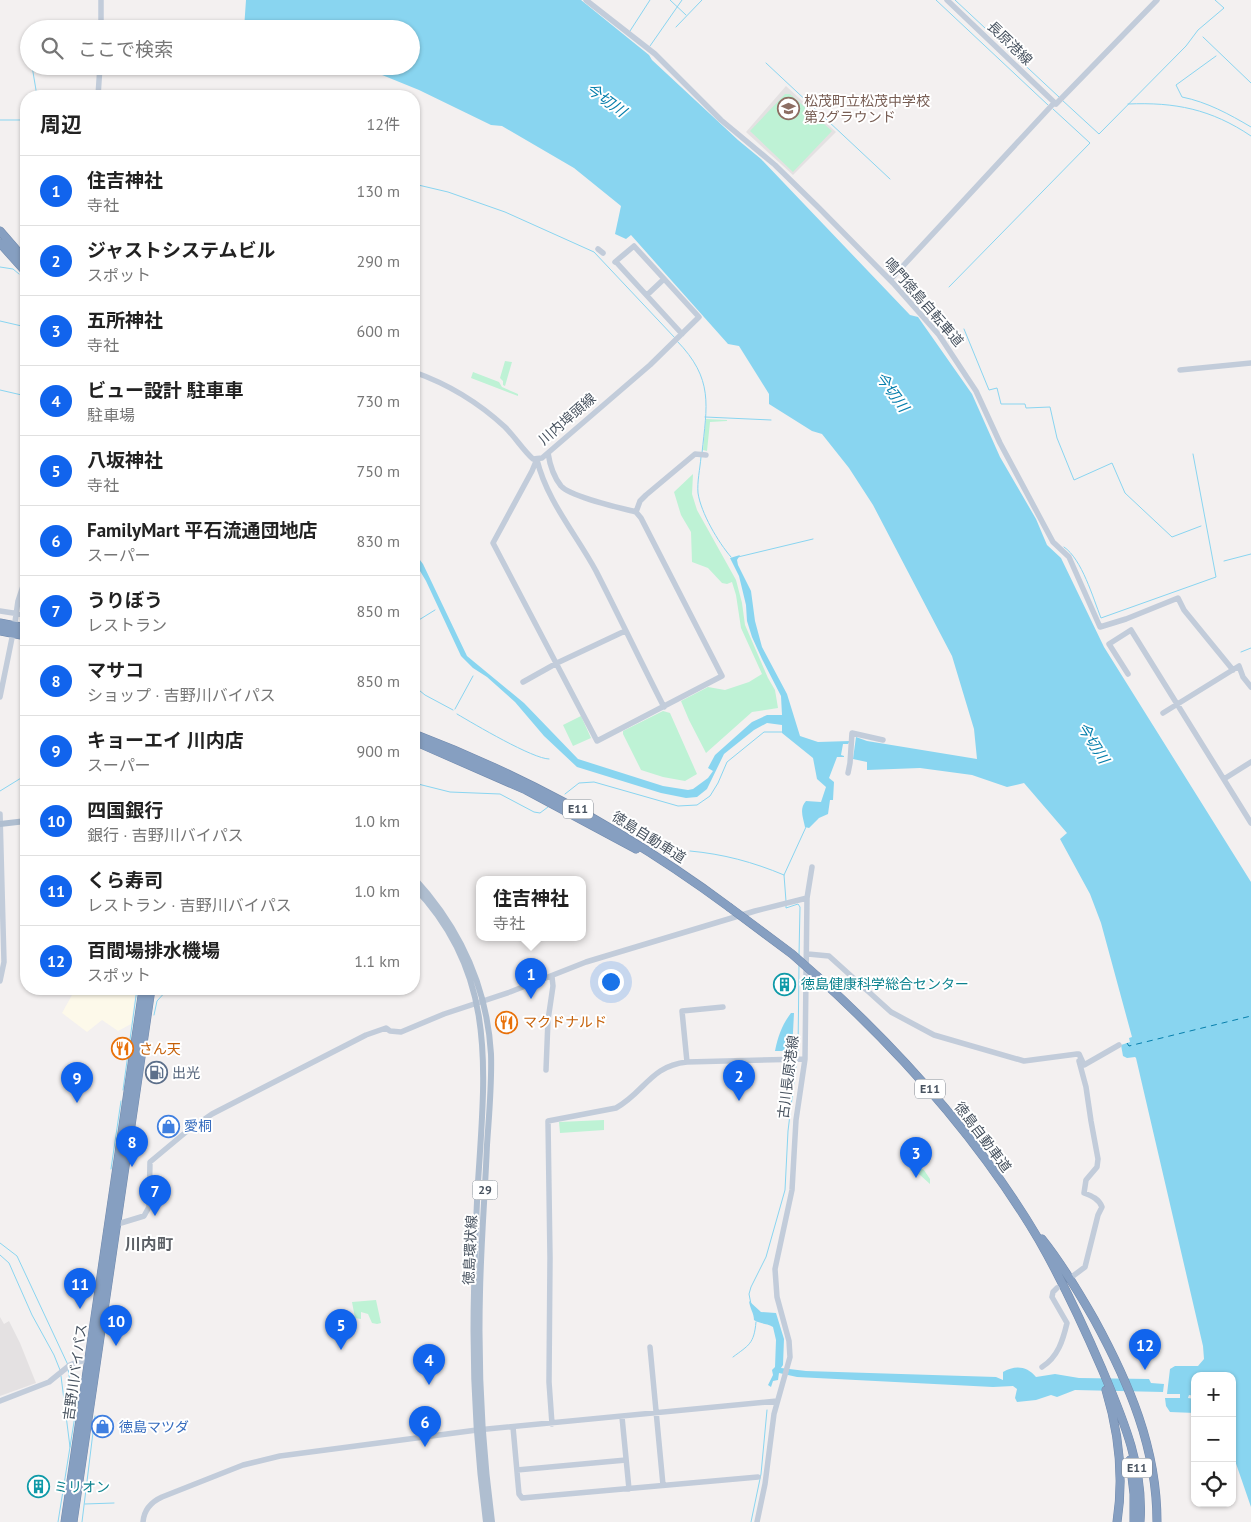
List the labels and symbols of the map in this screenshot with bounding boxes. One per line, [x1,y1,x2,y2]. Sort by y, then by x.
street label: 長原港線 [984,17,1036,69]
water label: 今切川 [583,79,632,122]
place label: 松茂町立松茂中学校 第2グラウンド [804,92,930,126]
school or university icon: 松茂町立松茂中学校 第2グラウンド [776,97,800,121]
street label: 鳴門徳島自転車道 [880,254,968,350]
water label: 今切川 [871,368,914,417]
street label: 川内埠頭線 [535,389,599,449]
water label: 今切川 [1073,719,1114,769]
road number: E11 [563,800,593,819]
street label: 徳島自動車道 [609,807,689,867]
pin: 1 [515,958,547,999]
your location [598,969,624,995]
building icon: 徳島健康科学総合センター [773,972,797,996]
place label: 徳島健康科学総合センター [801,975,969,993]
restaurant icon: マクドナルド [495,1010,519,1034]
place label: マクドナルド [523,1013,607,1031]
street label: 古川長原港線 [774,1034,802,1120]
restaurant icon: さん天 [111,1037,135,1061]
place label: さん天 [139,1040,181,1058]
pin: 2 [723,1060,755,1101]
fuel station icon: 出光 [144,1061,168,1085]
pin: 9 [61,1062,93,1103]
place label: 出光 [172,1064,200,1082]
road number: E11 [915,1080,945,1098]
street label: 徳島自動車道 [951,1098,1015,1176]
shop icon: 愛桐 [156,1114,180,1138]
place label: 愛桐 [184,1117,212,1135]
pin: 8 [116,1126,148,1167]
pin: 3 [900,1137,932,1178]
pin: 7 [139,1175,171,1216]
road number: 29 [472,1180,498,1200]
street label: 徳島環状線 [459,1215,481,1285]
district label: 川内町 [125,1234,173,1254]
pin: 11 [64,1268,96,1309]
pin: 10 [100,1305,132,1346]
pin: 5 [325,1309,357,1350]
street label: 吉野川バイパス [59,1322,91,1422]
pin: 12 [1129,1329,1161,1370]
pin: 4 [413,1344,445,1385]
pin: 6 [409,1406,441,1447]
shop icon: 徳島マツダ [91,1415,115,1439]
place label: 徳島マツダ [119,1418,189,1436]
road number: E11 [1122,1459,1152,1478]
building icon: ミリオン [26,1475,50,1499]
place label: ミリオン [54,1478,110,1496]

